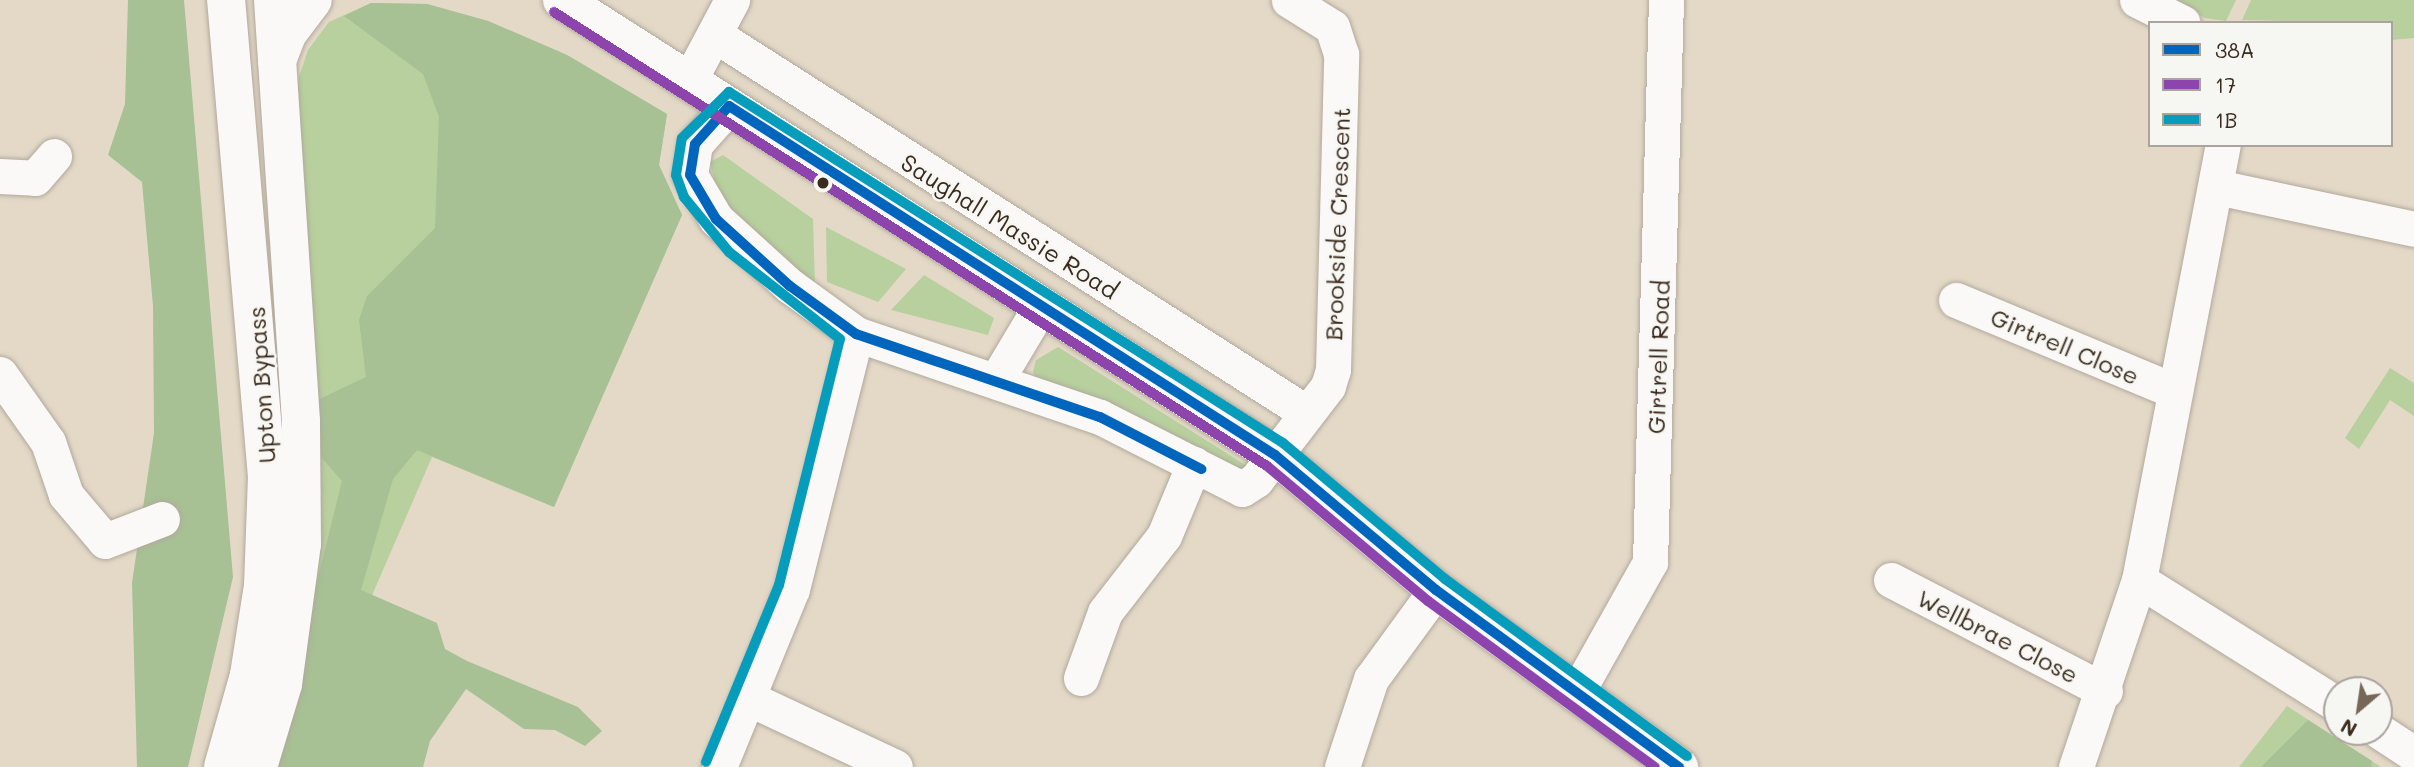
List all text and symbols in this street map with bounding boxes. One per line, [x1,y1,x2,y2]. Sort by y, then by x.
legend [2148,21,2393,147]
text: 38A [2215,36,2255,63]
text: 17 [2215,71,2236,98]
text: 1B [2215,106,2237,133]
street label: Brookside Crescent [1319,107,1355,341]
street label: Saughall Massie Road [896,147,1124,305]
unlabelled marker [816,176,830,190]
street label: Girtrell Road [1641,279,1675,435]
street label: Girtrell Close [1987,302,2143,390]
street label: Upton Bypass [241,306,281,464]
street label: Wellbrae Close [1913,583,2083,689]
north arrow [2323,676,2393,746]
text: N [2336,714,2361,742]

